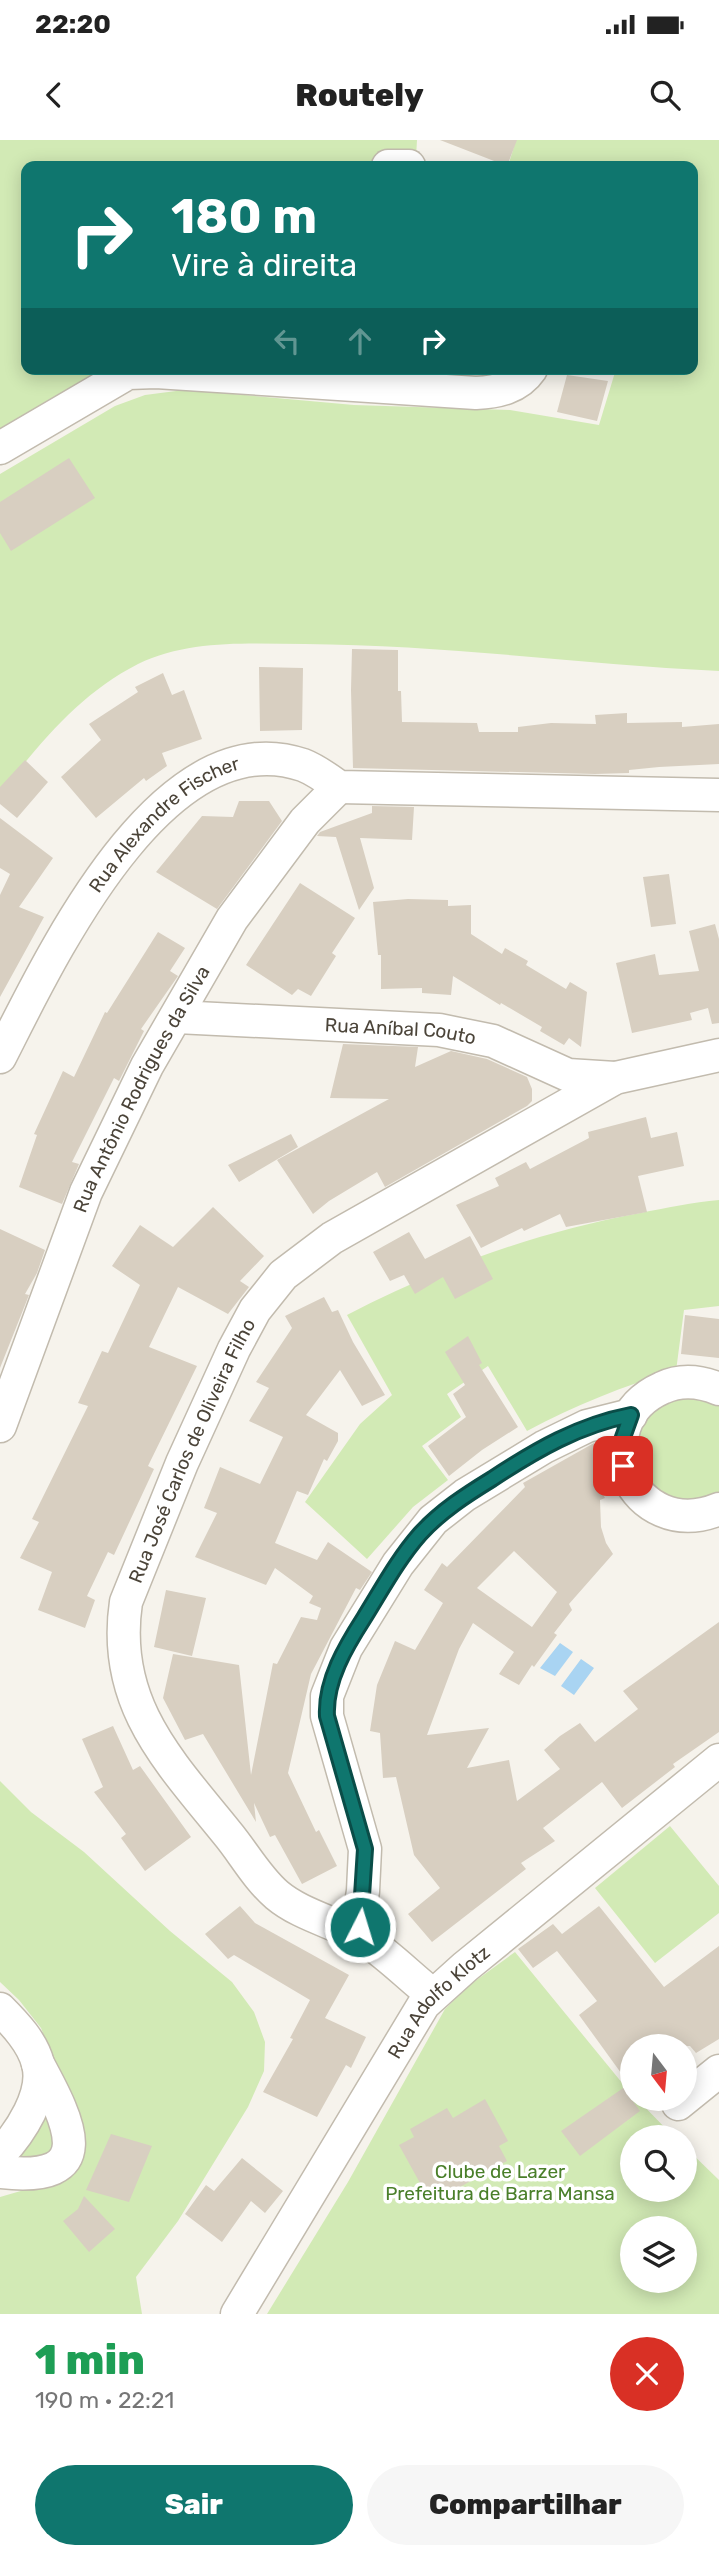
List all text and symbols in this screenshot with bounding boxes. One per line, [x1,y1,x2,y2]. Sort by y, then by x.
text: 22:20 [35,9,111,40]
icon: back [35,76,73,114]
text: Routely [295,76,424,114]
icon: search [646,76,684,114]
text: 180 m [171,187,317,245]
icon: right [56,189,147,280]
text: Vire à direita [171,246,357,284]
icon: left [268,322,306,360]
icon: ahead [341,322,379,360]
icon: right [414,322,452,360]
street label: Rua Alexandre Fischer [84,752,243,897]
street label: Rua Antônio Rodrigues da Silva [68,962,215,1216]
street label: Rua Aníbal Couto [324,1013,478,1049]
street label: Rua José Carlos de Oliveira Filho [124,1315,260,1586]
pin [593,1436,653,1496]
icon: arrive [604,1447,642,1485]
position arrow [323,1890,397,1964]
street label: Rua Adolfo Klotz [383,1941,494,2063]
north arrow [620,2034,696,2110]
map controls [620,2034,697,2293]
button: search [620,2125,697,2202]
park label: Clube de Lazer Prefeitura de Barra Mansa [385,2160,615,2205]
button: layers [620,2216,697,2293]
text: 1 min [35,2335,145,2385]
button: close [610,2337,684,2411]
text: 190 m · 22:21 [35,2386,174,2414]
button: Sair [35,2465,353,2545]
button: Compartilhar [367,2465,684,2545]

